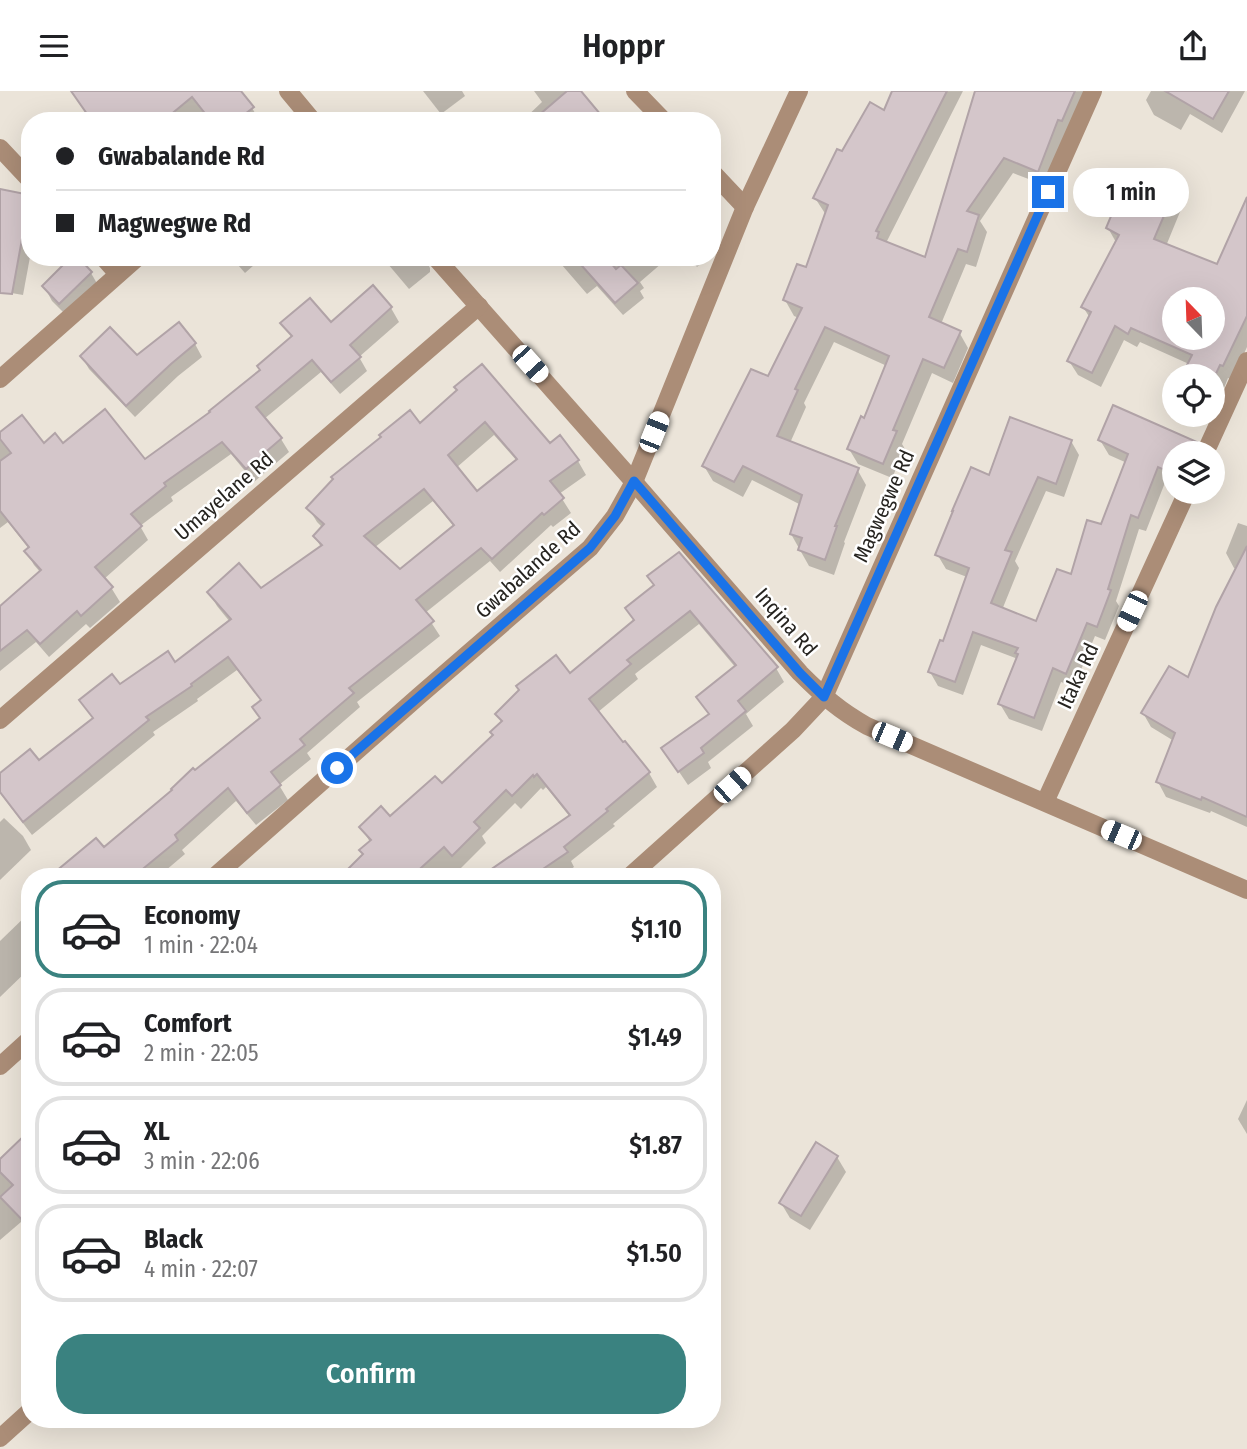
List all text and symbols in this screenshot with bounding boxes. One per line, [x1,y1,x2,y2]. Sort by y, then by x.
icon: menu [35,27,73,65]
text: Hoppr [582,27,665,65]
icon: share [1174,27,1212,65]
text: Gwabalande Rd [98,141,265,172]
callout: 1 min [1072,167,1188,217]
route end [1032,176,1064,208]
text: 1 min [1106,178,1156,206]
text: Magwegwe Rd [98,208,251,239]
north arrow [1162,287,1225,350]
map controls [1162,287,1225,504]
car [509,341,552,387]
button: locate [1162,364,1225,427]
car [637,409,672,455]
button: layers [1162,441,1225,504]
street label: Umayelane Rd [169,446,279,546]
street label: Magwegwe Rd [848,446,920,566]
street label: Gwabalande Rd [470,516,586,624]
street label: Inqina Rd [749,583,823,661]
car [1114,588,1151,634]
street label: Itaka Rd [1052,639,1104,713]
car [869,719,916,755]
route start [321,752,353,784]
car [710,763,755,807]
car [1098,817,1145,853]
icon: car [60,898,123,961]
text: Economy [144,900,240,931]
text: $1.10 [631,914,682,945]
text: 1 min · 22:04 [144,931,258,959]
icon: car [60,1006,123,1069]
text: Comfort [144,1008,232,1039]
text: $1.49 [628,1022,682,1053]
text: 2 min · 22:05 [144,1039,259,1067]
icon: car [60,1114,123,1177]
text: XL [144,1116,170,1147]
text: $1.87 [629,1130,682,1161]
text: 3 min · 22:06 [144,1147,260,1175]
icon: car [60,1222,123,1285]
text: Black [144,1224,203,1255]
text: $1.50 [626,1238,682,1269]
text: 4 min · 22:07 [144,1255,258,1283]
button: Confirm [56,1334,686,1414]

